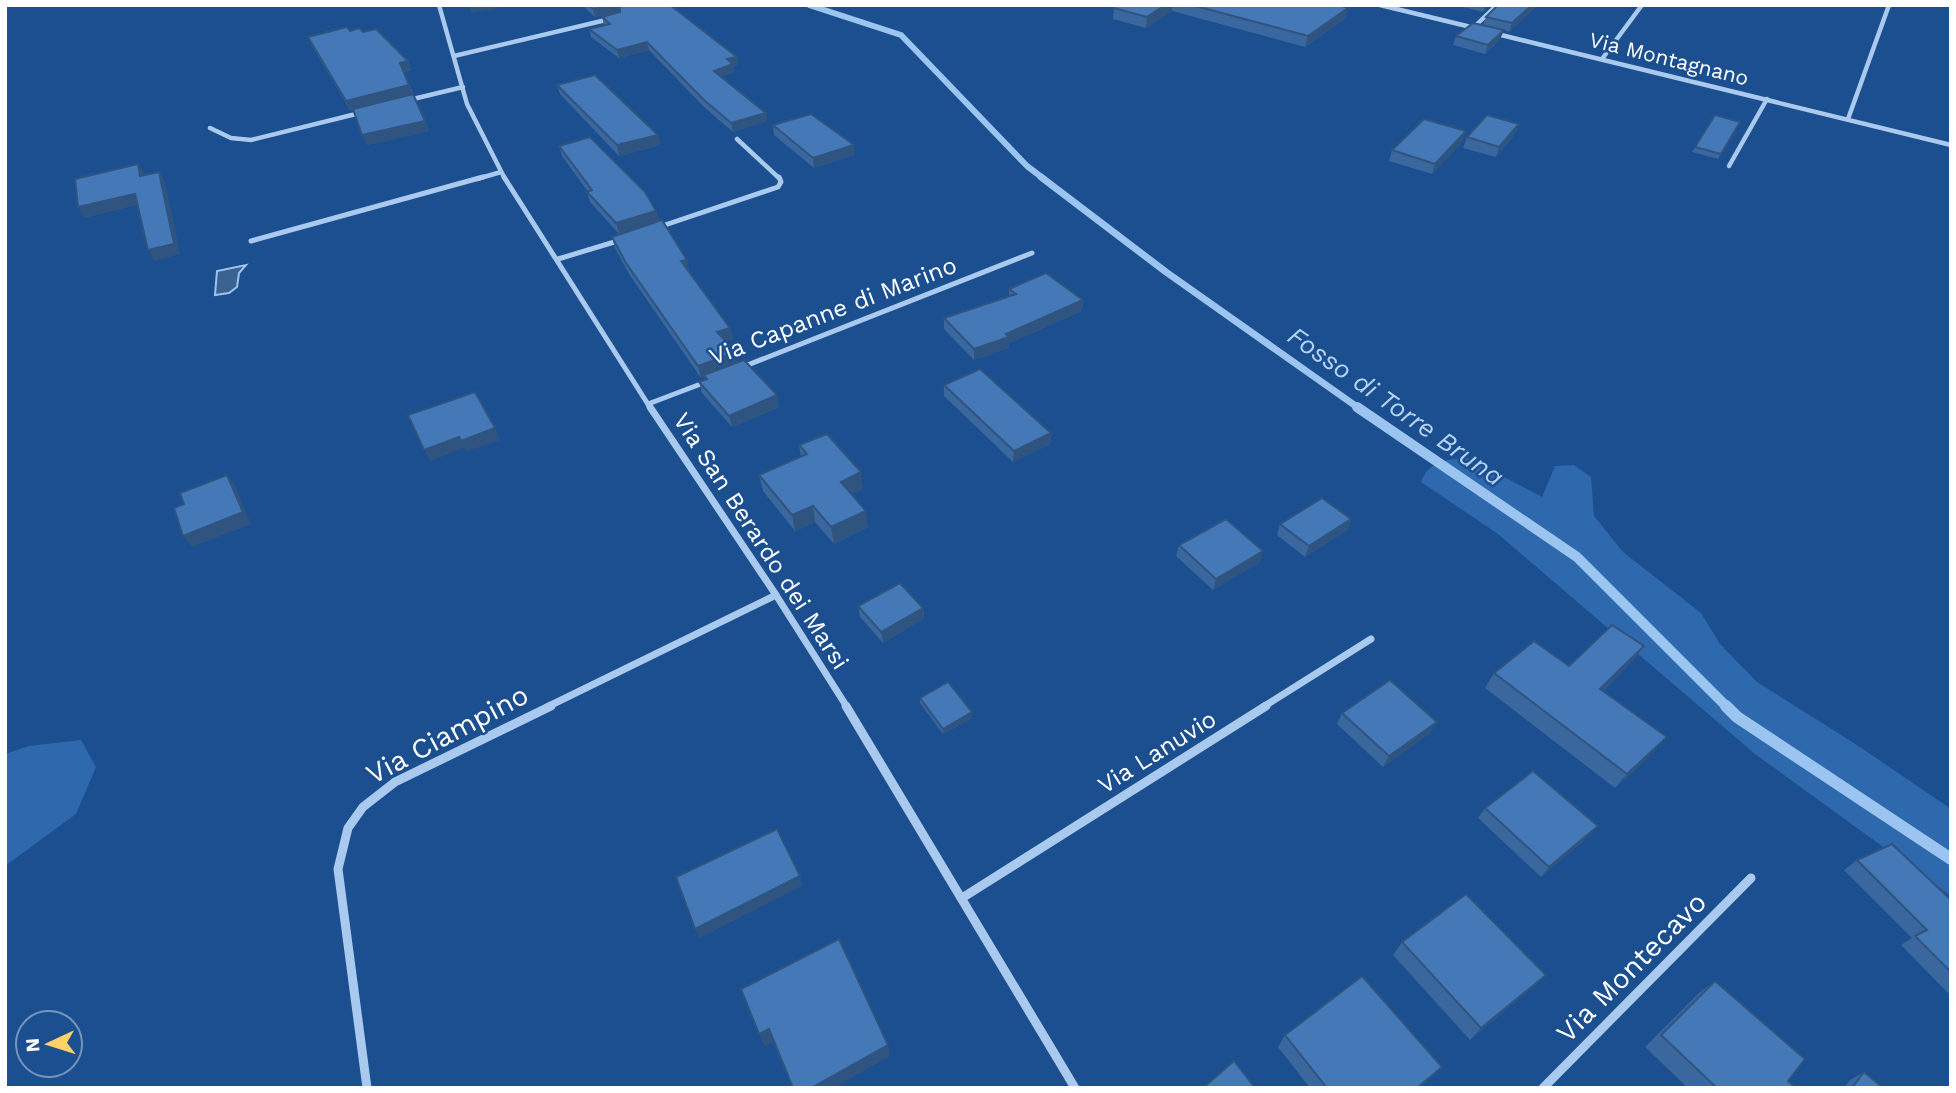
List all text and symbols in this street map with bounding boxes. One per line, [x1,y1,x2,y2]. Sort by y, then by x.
street label: Via Montagnano [1587,27,1751,90]
street label: Via Capanne di Marino [705,251,961,371]
water label: Fosso di Torre Bruna [1282,320,1510,492]
street label: Via San Berardo dei Marsi [667,407,855,675]
street label: Via Ciampino [361,678,534,791]
street label: Via Lanuvio [1093,705,1221,799]
street label: Via Montecavo [1550,886,1713,1049]
north arrow [14,1009,84,1079]
text: N [21,1037,45,1053]

